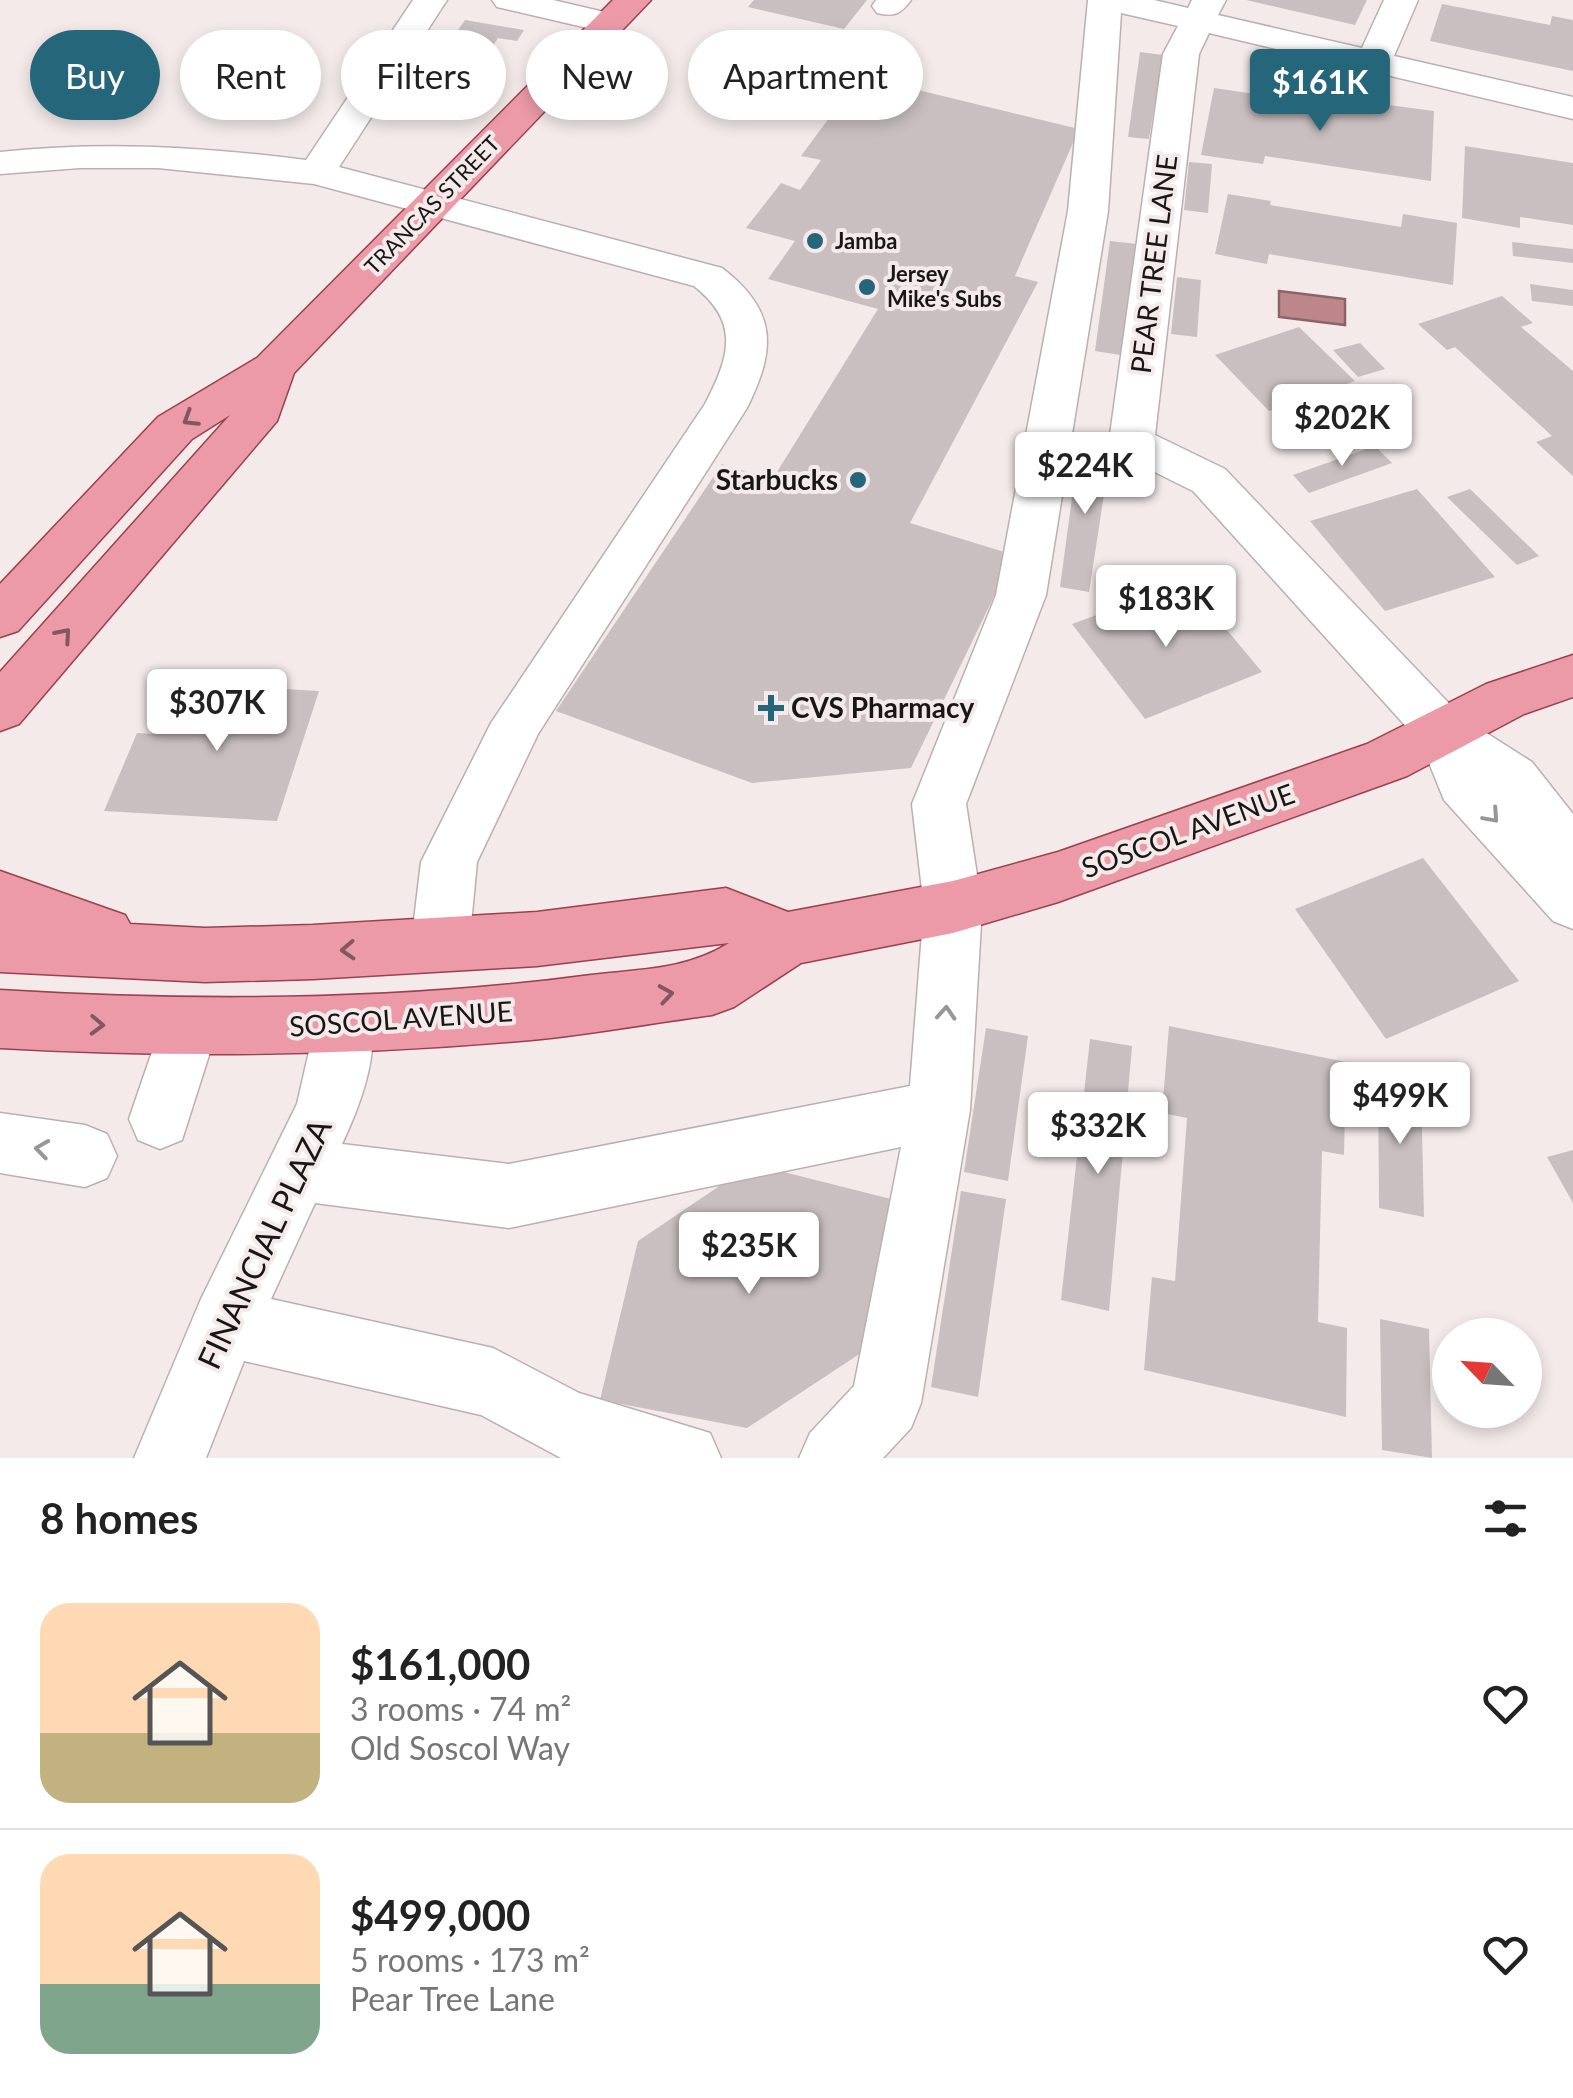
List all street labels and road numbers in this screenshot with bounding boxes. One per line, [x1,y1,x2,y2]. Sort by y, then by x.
street label: TRANCAS STREET [358,130,505,280]
street label: PEAR TREE LANE [1123,152,1183,375]
street label: SOSCOL AVENUE [1077,776,1299,884]
street label: SOSCOL AVENUE [288,993,514,1043]
street label: FINANCIAL PLAZA [189,1112,339,1375]

